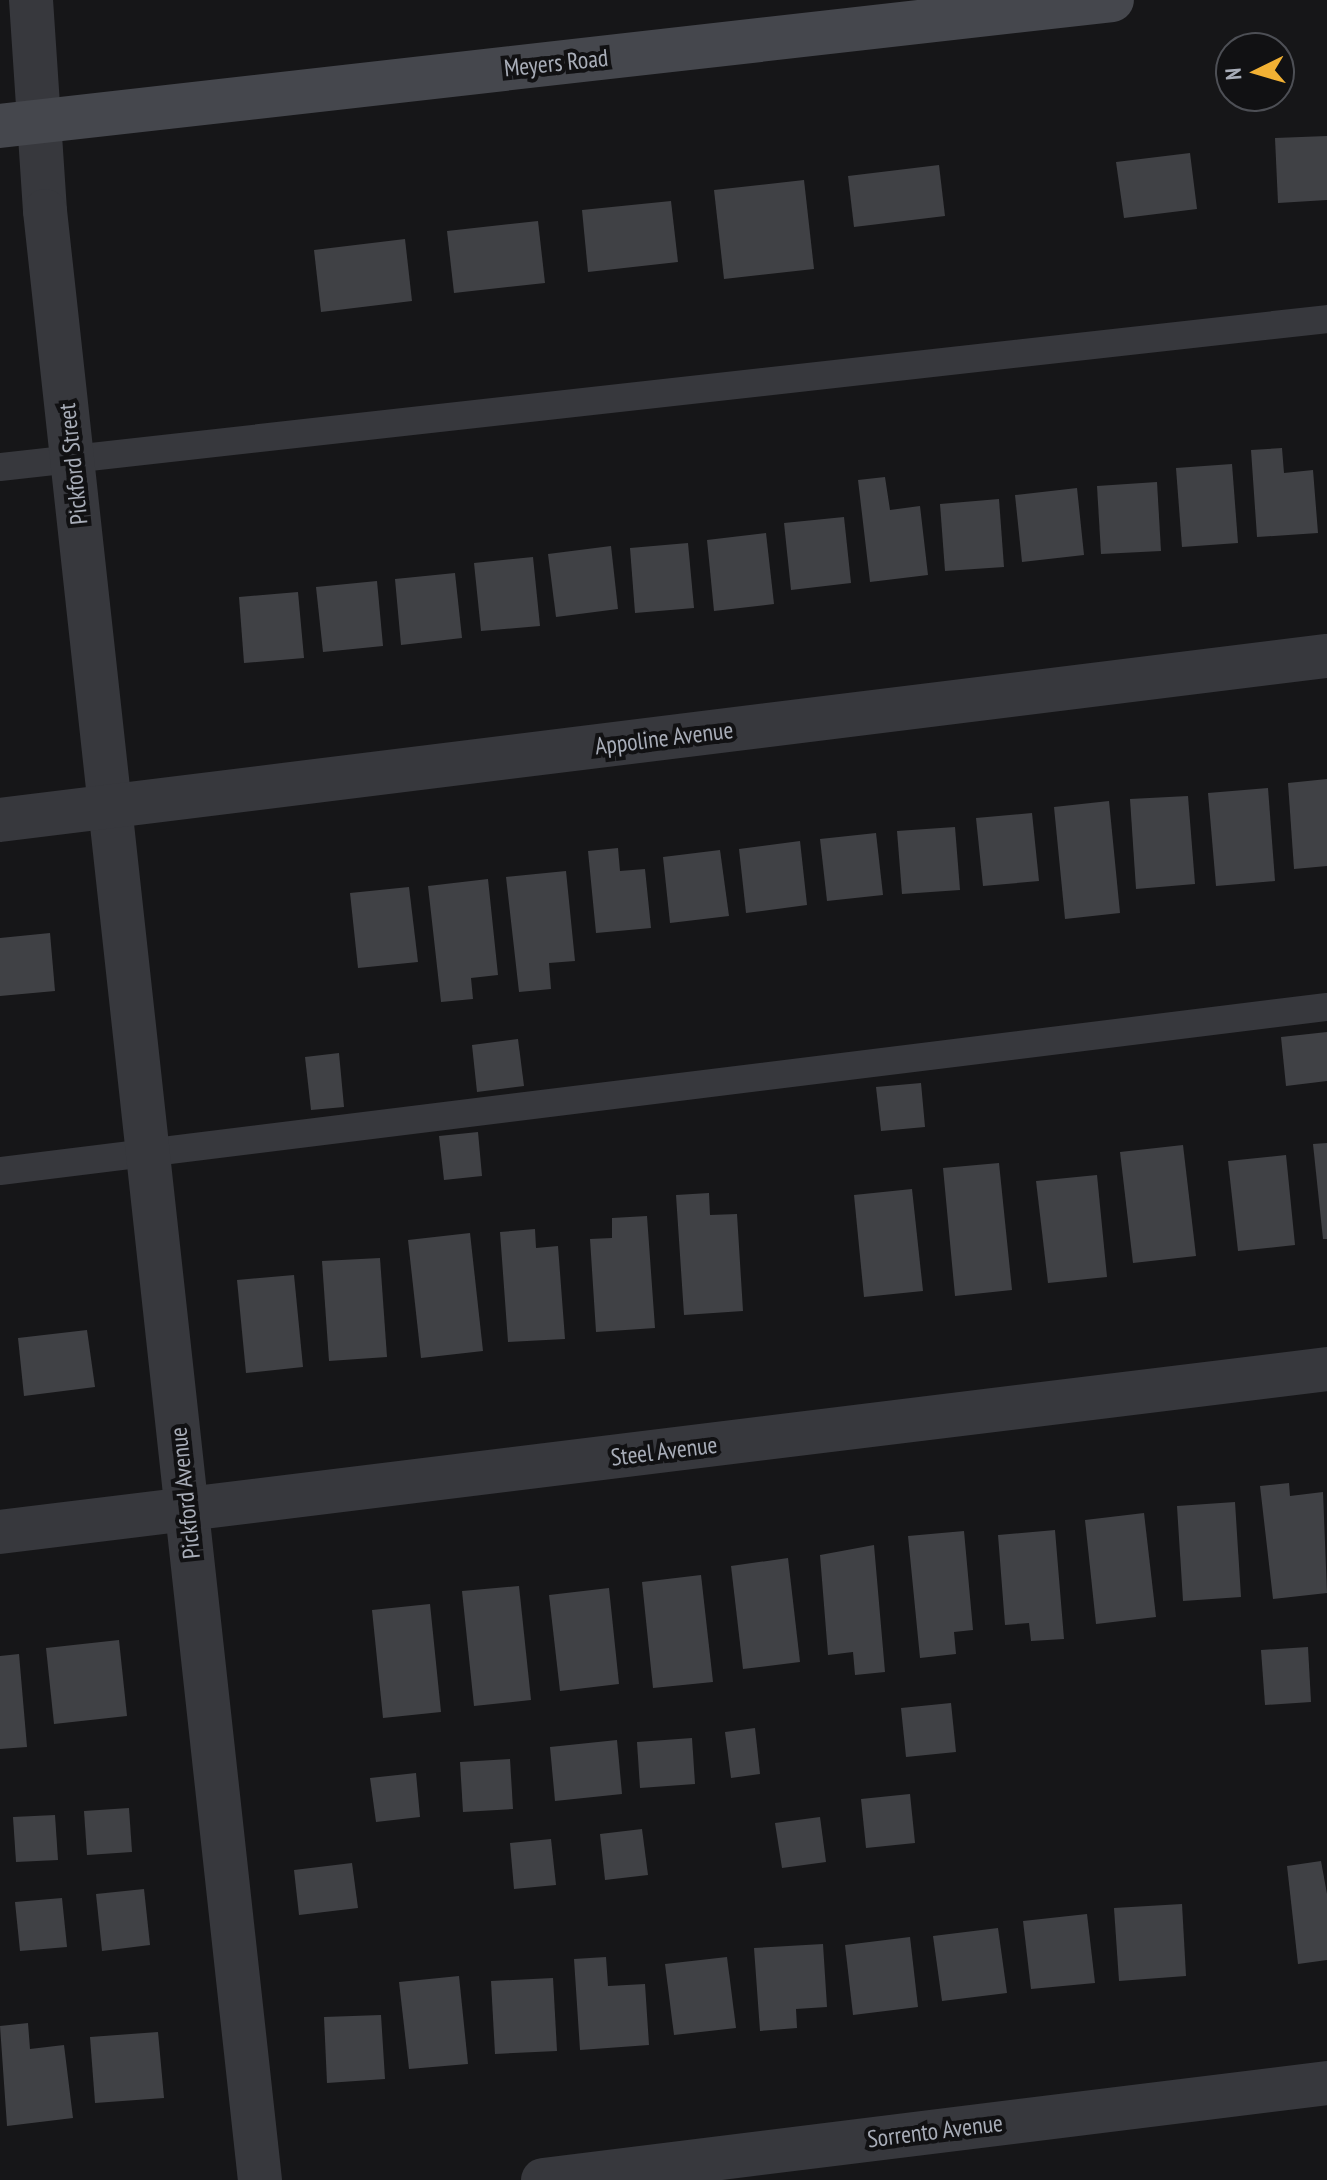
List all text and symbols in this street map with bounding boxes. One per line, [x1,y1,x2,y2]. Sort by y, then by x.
north arrow [1215,32,1295,112]
street label: Meyers Road [503,43,609,83]
text: N [1219,67,1248,81]
street label: Pickford Street [52,402,94,526]
street label: Appoline Avenue [593,715,735,761]
street label: Pickford Avenue [164,1425,206,1561]
street label: Steel Avenue [609,1430,719,1472]
street label: Sorrento Avenue [865,2108,1005,2154]

